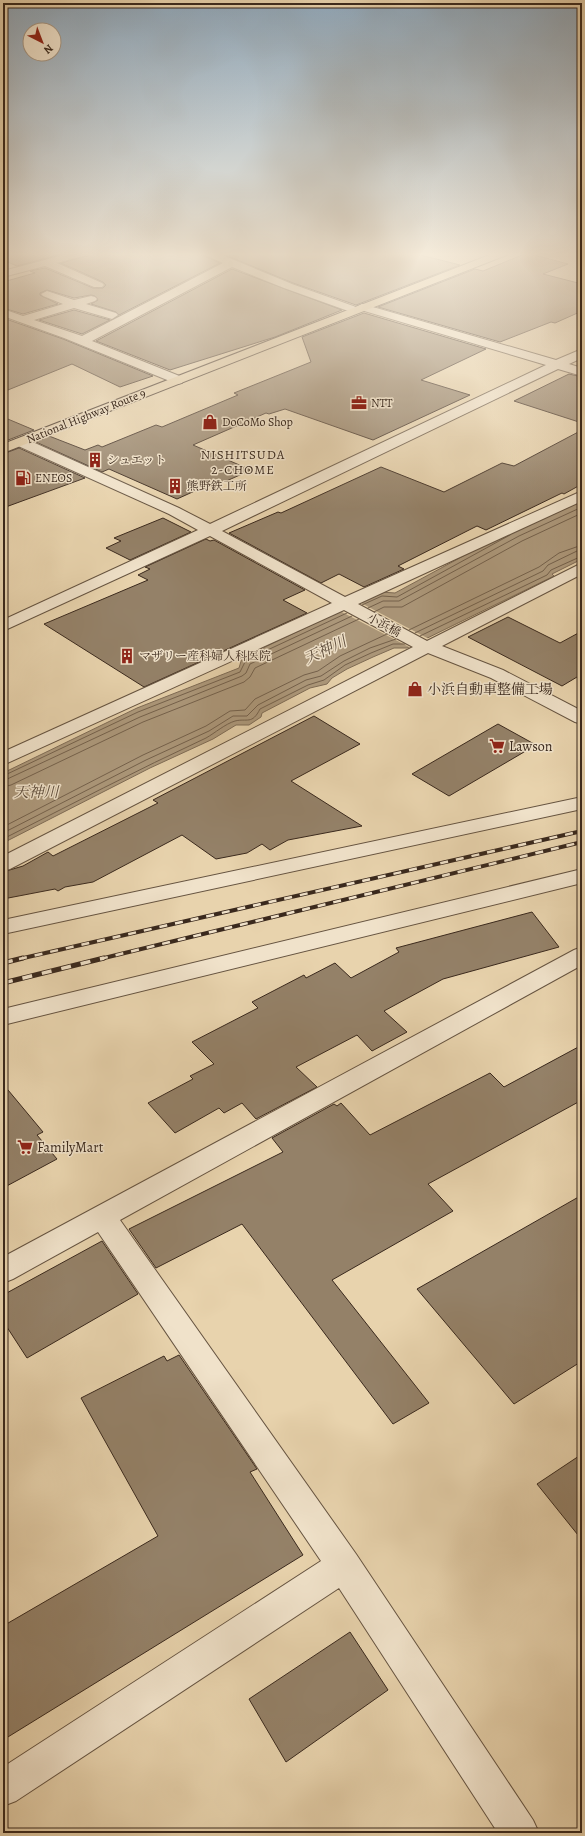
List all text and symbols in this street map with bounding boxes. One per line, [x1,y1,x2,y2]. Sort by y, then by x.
north arrow [22,22,62,62]
text: N [40,41,56,57]
street label: National Highway Route 9 [24,385,148,447]
office icon: NTT [350,394,368,412]
place label: NTT [371,395,393,411]
shop icon: DoCoMo Shop [201,413,219,431]
place label: DoCoMo Shop [222,414,293,430]
district label: NISHITSUDA 2-CHOME [201,446,285,478]
building icon: シュエット [86,451,104,469]
place label: シュエット [107,452,167,468]
fuel station icon: ENEOS [14,469,32,487]
place label: ENEOS [35,470,72,486]
building icon: 熊野鉄工所 [166,477,184,495]
place label: 熊野鉄工所 [187,478,247,494]
street label: 小浜橋 [364,609,404,641]
water label: 天神川 [300,630,351,669]
building icon: マザリー産科婦人科医院 [118,647,136,665]
place label: マザリー産科婦人科医院 [139,648,271,664]
shop icon: 小浜自動車整備工場 [406,680,424,698]
place label: 小浜自動車整備工場 [427,680,553,699]
supermarket icon: Lawson [488,737,506,755]
place label: Lawson [509,737,553,756]
water label: 天神川 [13,782,60,802]
supermarket icon: FamilyMart [16,1138,34,1156]
place label: FamilyMart [37,1138,104,1157]

